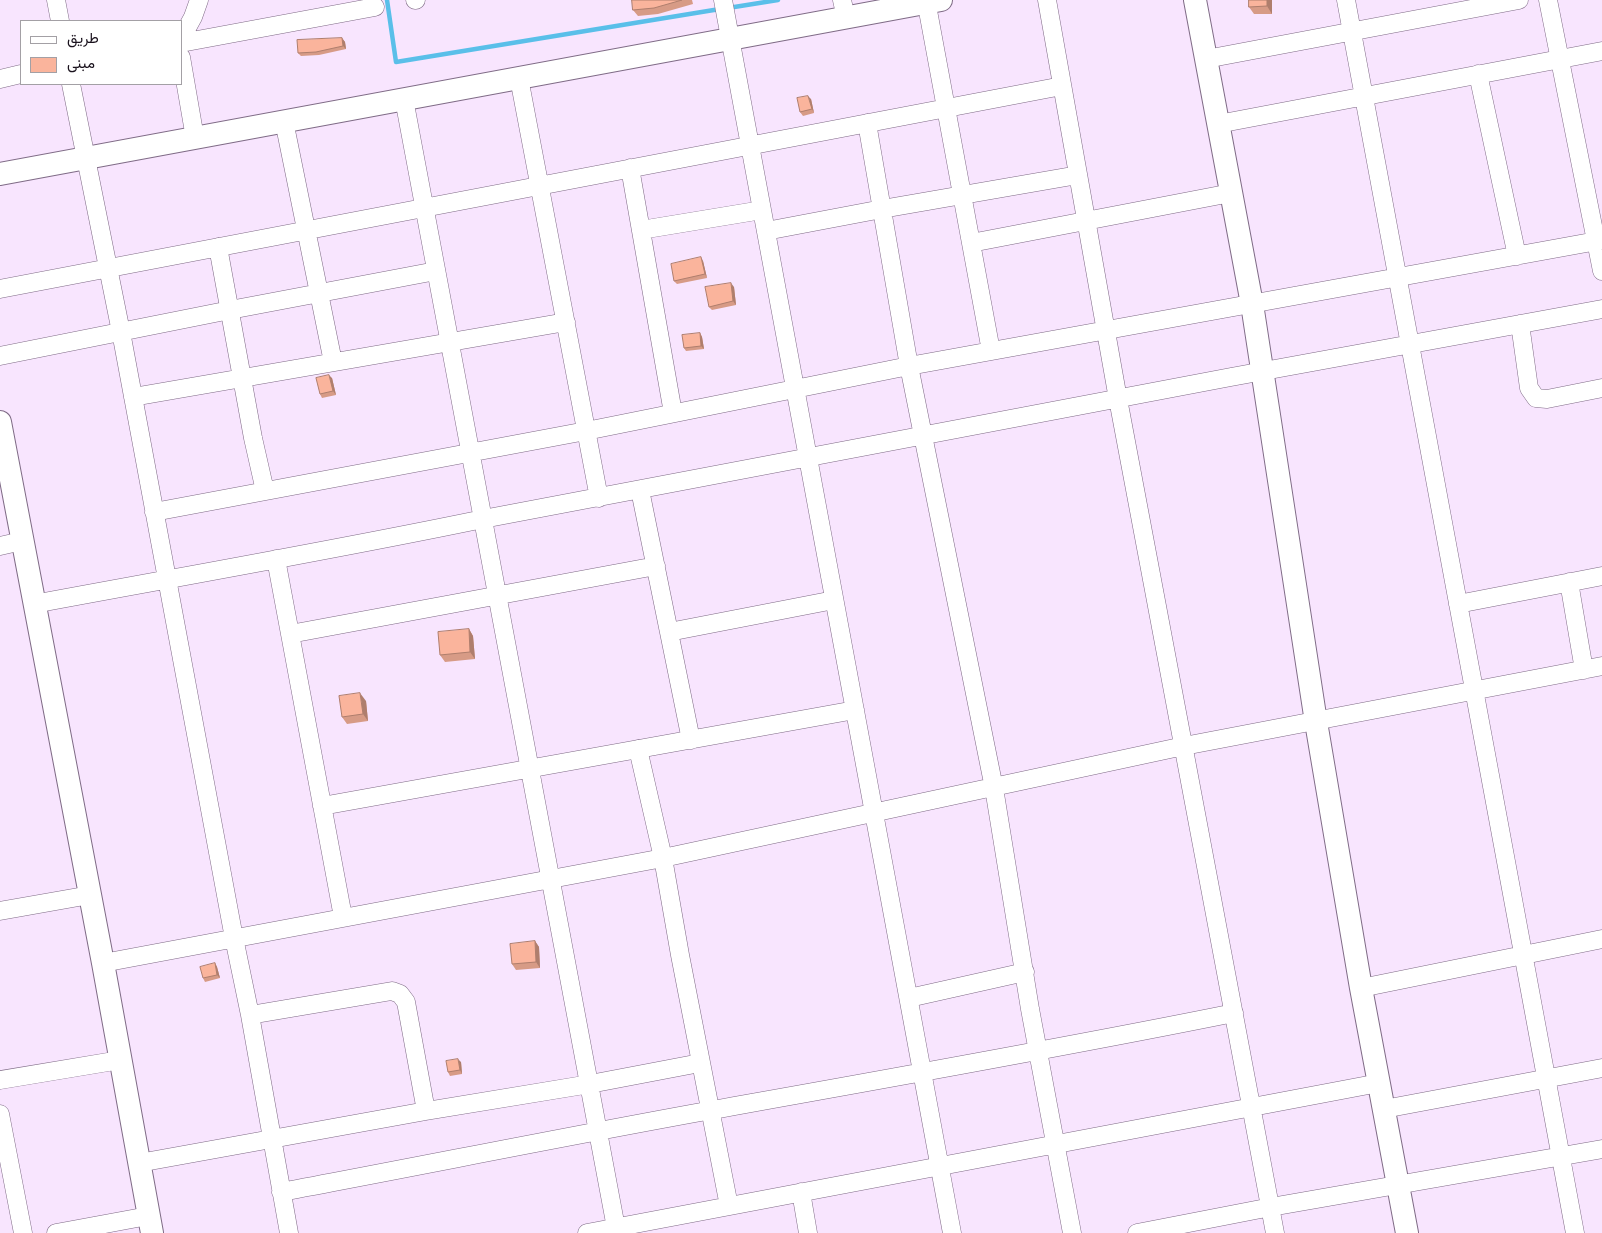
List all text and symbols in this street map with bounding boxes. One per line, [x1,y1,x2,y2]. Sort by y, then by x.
legend [20,20,182,85]
text: طريق [67,28,99,46]
text: مبنى [67,53,95,71]

